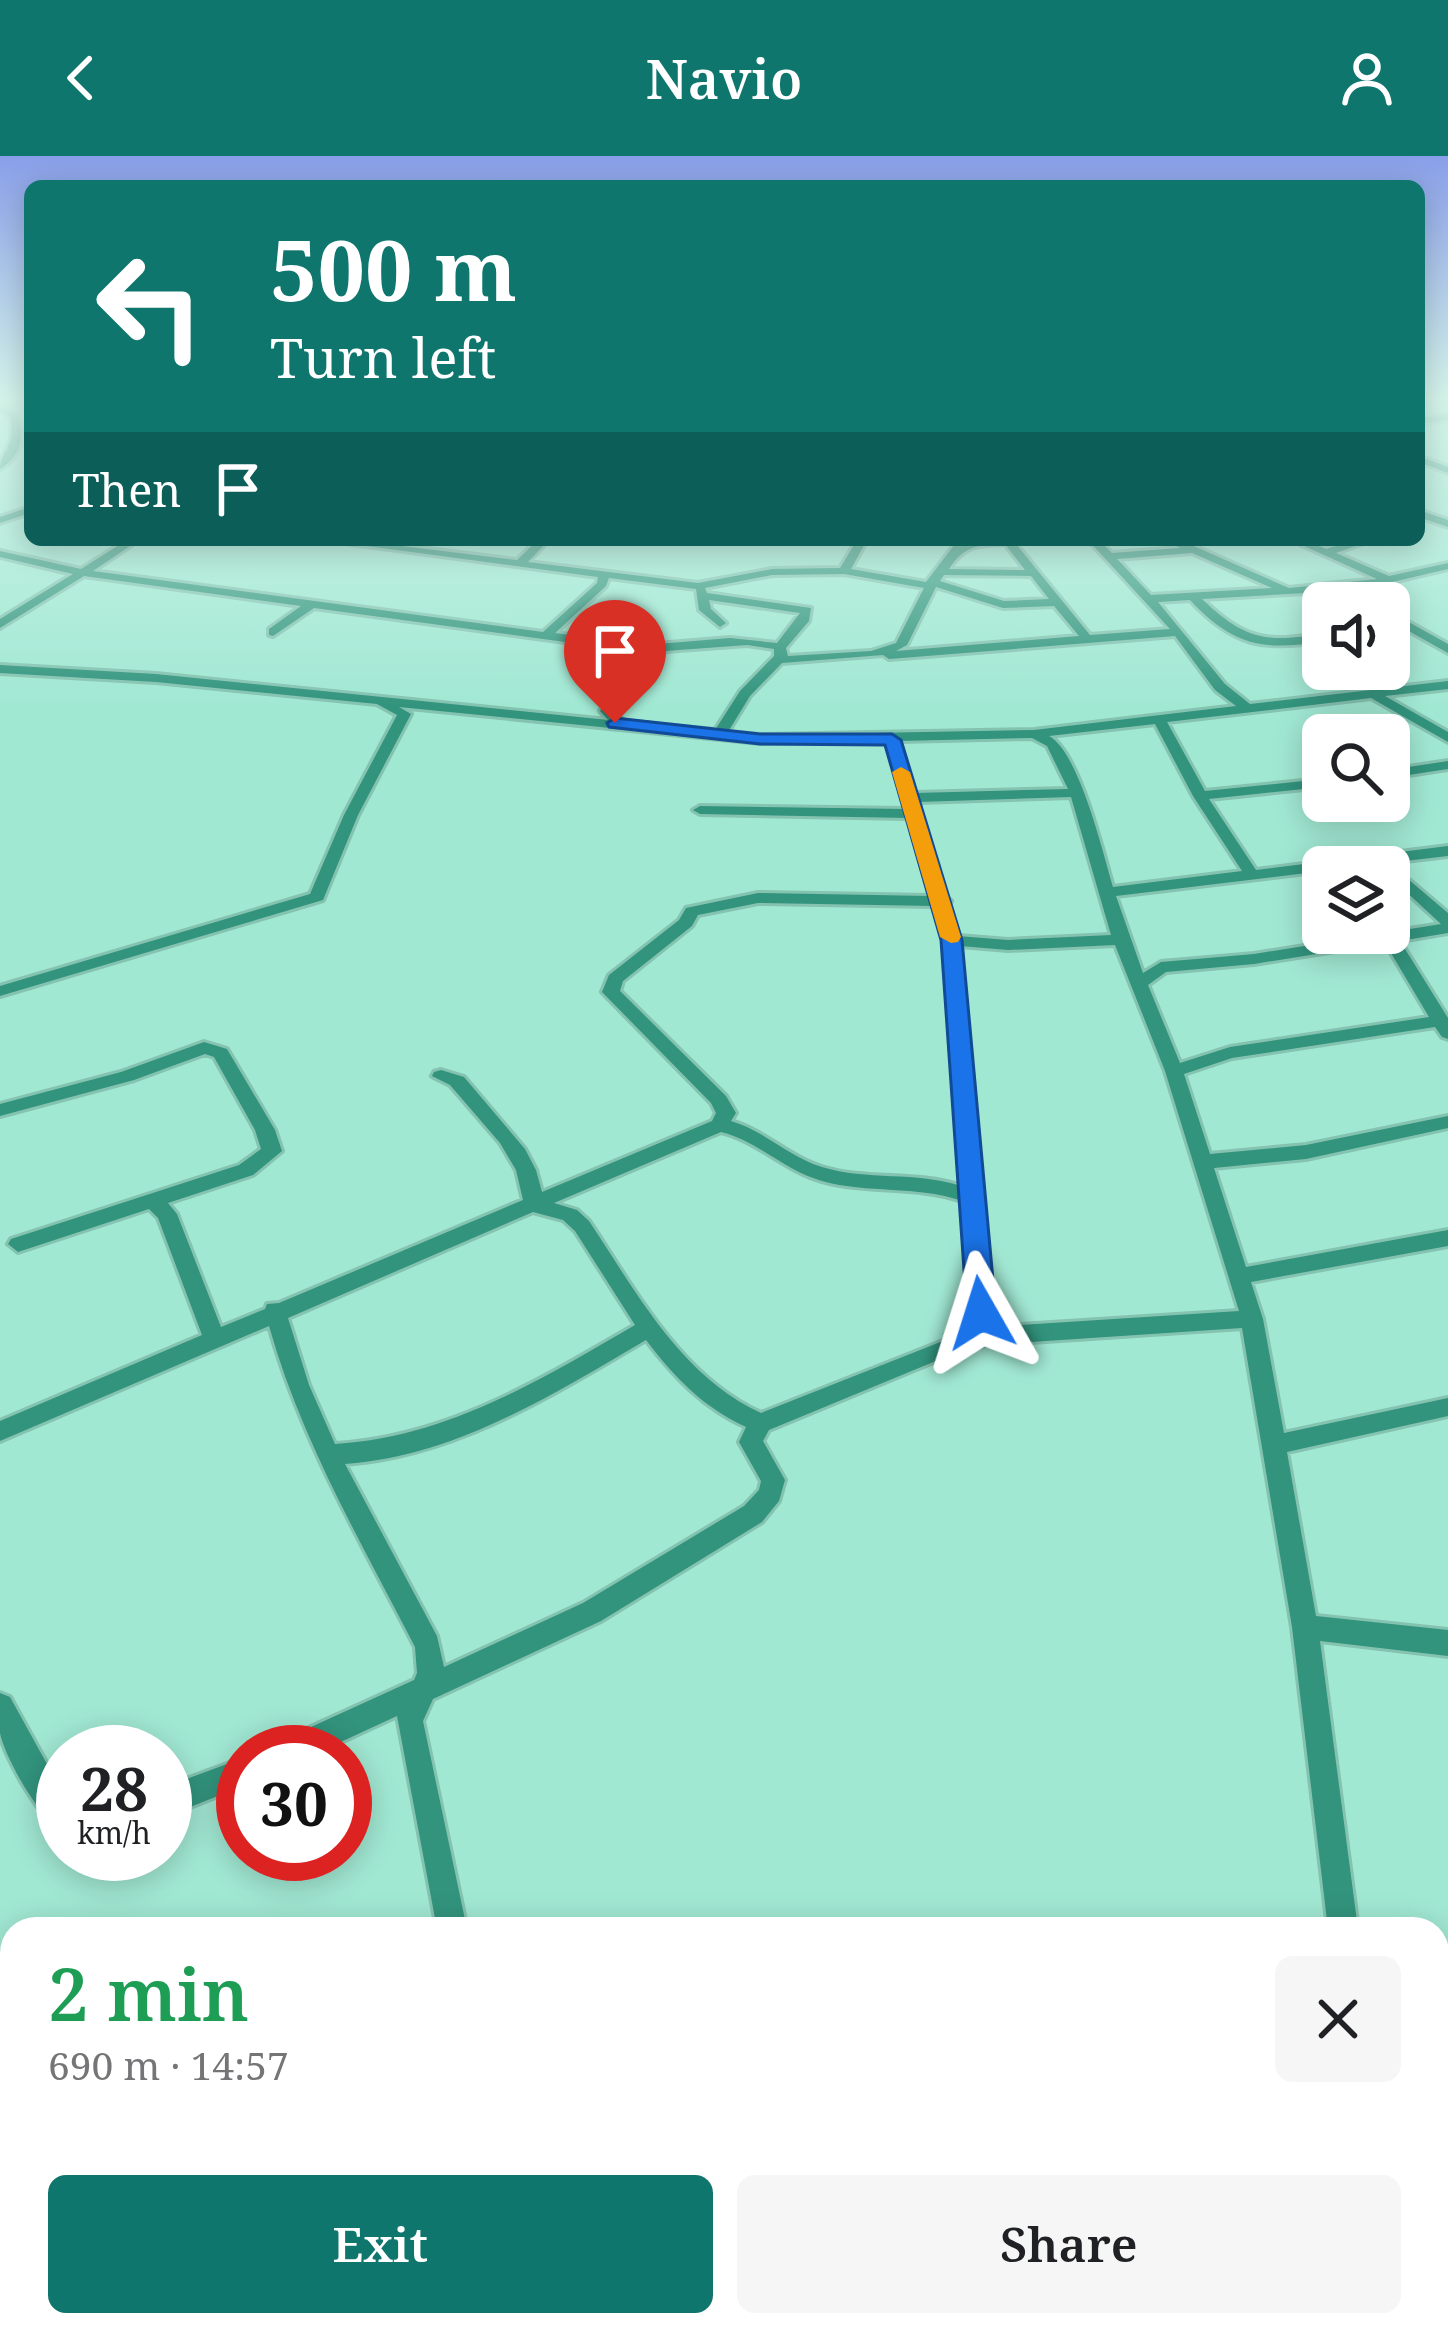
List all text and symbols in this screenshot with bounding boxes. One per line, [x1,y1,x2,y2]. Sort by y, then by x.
text: Navio [646,41,802,115]
icon: back [48,45,114,111]
icon: person [1334,45,1400,111]
text: 500 m [270,211,517,326]
icon: left [72,228,228,384]
text: Turn left [270,320,496,394]
icon: arrive [205,456,271,522]
text: Then [72,459,181,520]
map controls [1302,582,1410,954]
button: sound [1302,582,1410,690]
pin [564,600,666,723]
icon: arrive [582,618,648,684]
button: search [1302,714,1410,822]
button: layers [1302,846,1410,954]
position arrow [918,1250,1044,1376]
speed limit sign: 30 [216,1725,372,1881]
text: 28 [80,1747,148,1829]
text: km/h [77,1812,151,1853]
text: 2 min [48,1944,249,2042]
button: close [1275,1956,1401,2082]
text: 690 m · 14:57 [48,2038,289,2091]
button: Exit [48,2175,713,2313]
button: Share [737,2175,1401,2313]

